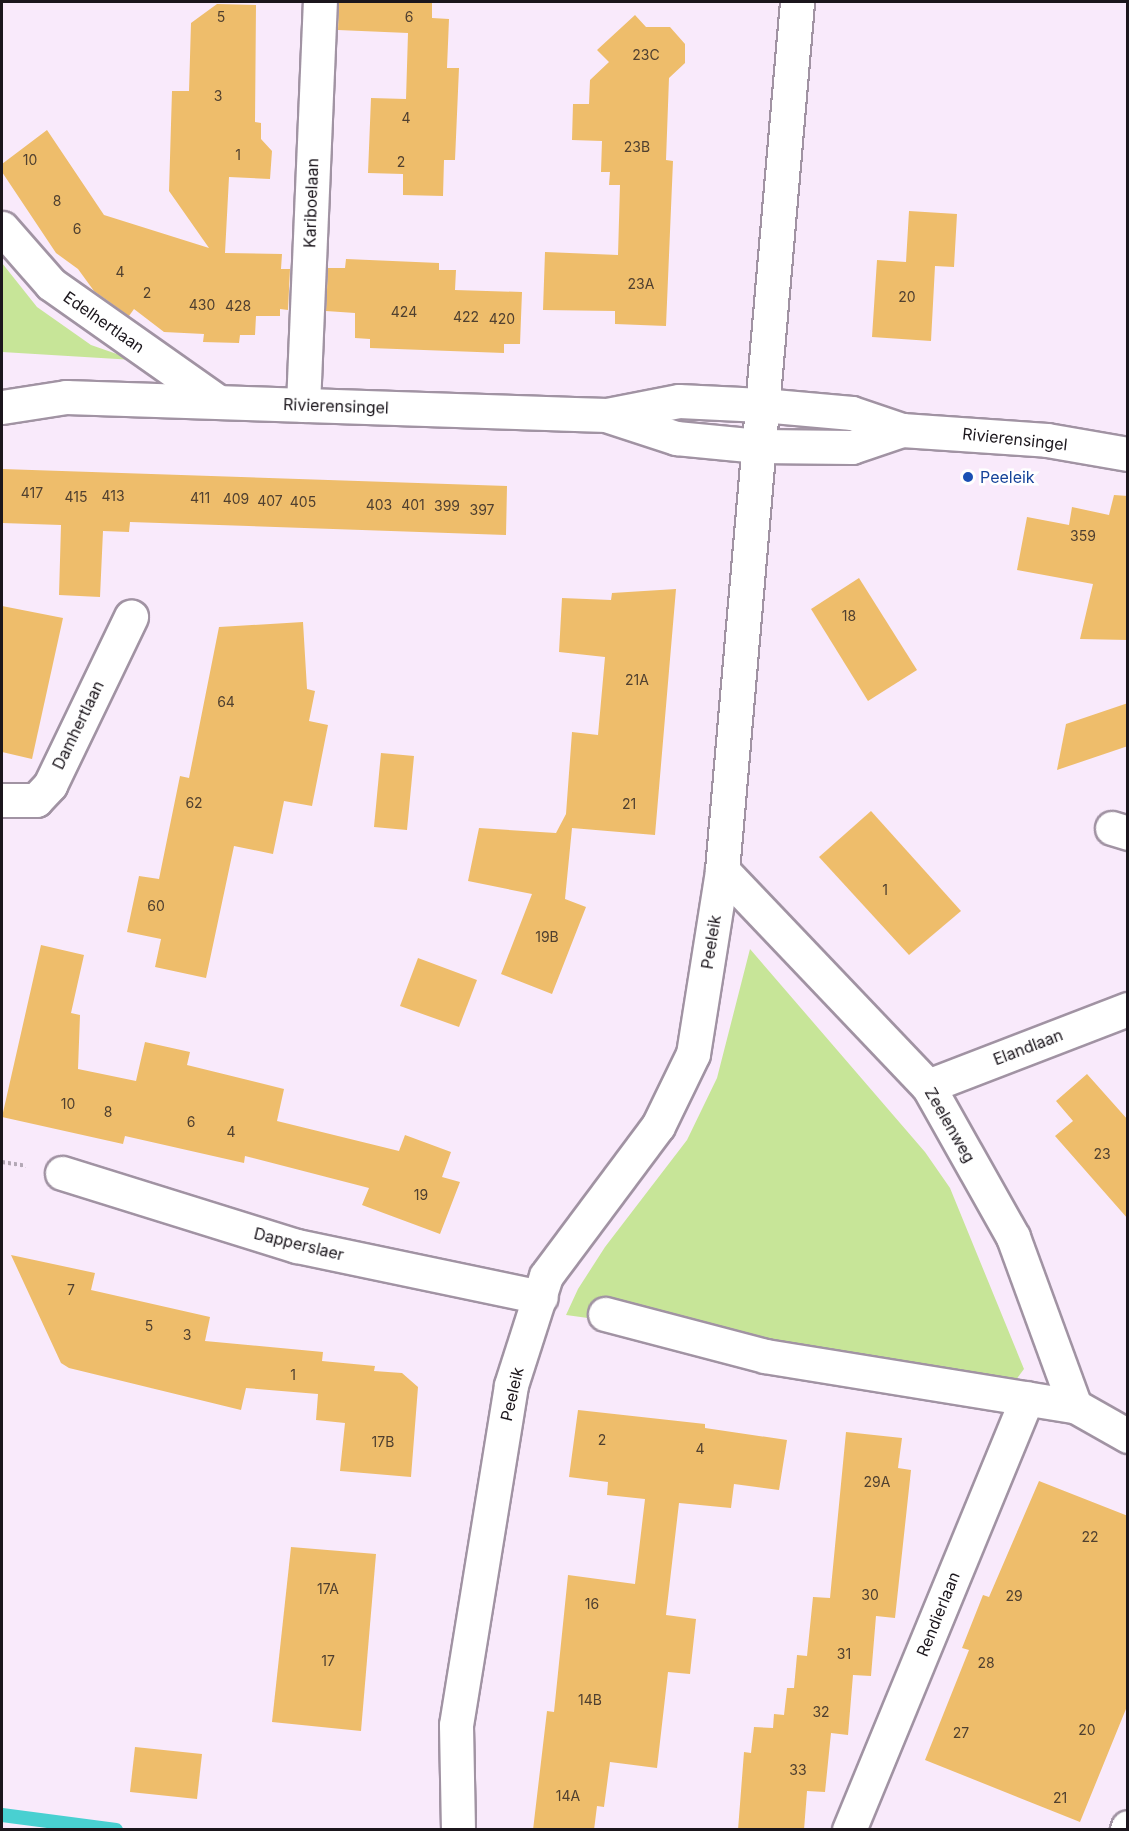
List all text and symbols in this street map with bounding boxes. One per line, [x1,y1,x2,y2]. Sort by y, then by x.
house number: 5 [217,9,225,25]
house number: 6 [405,9,413,25]
house number: 23C [632,47,660,63]
house number: 3 [214,88,222,104]
house number: 4 [401,110,411,126]
house number: 23B [624,139,650,155]
house number: 1 [235,147,241,163]
house number: 10 [23,152,37,168]
house number: 2 [397,154,405,170]
street label: Kariboelaan [300,158,322,248]
house number: 8 [53,193,61,209]
house number: 6 [73,221,81,237]
house number: 4 [115,264,125,280]
house number: 23A [628,276,654,292]
house number: 2 [143,285,151,301]
street label: Edelhertlaan [60,287,148,357]
house number: 20 [898,289,916,305]
house number: 430 [189,297,215,313]
house number: 428 [225,298,251,314]
house number: 424 [391,304,417,320]
house number: 422 [453,309,479,325]
house number: 420 [489,311,515,327]
street label: Rivierensingel [283,395,389,417]
street label: Rivierensingel [961,424,1069,454]
place label: Peeleik [980,467,1035,487]
marker: Peeleik [961,470,975,484]
house number: 417 [21,485,43,501]
house number: 413 [101,488,125,504]
house number: 415 [65,489,87,505]
house number: 411 [190,490,210,506]
house number: 409 [223,491,249,507]
house number: 407 [257,493,283,509]
house number: 405 [290,494,316,510]
house number: 403 [366,497,392,513]
house number: 401 [401,497,425,513]
house number: 399 [434,498,460,514]
house number: 397 [470,502,494,518]
house number: 359 [1070,528,1096,544]
house number: 18 [842,608,856,624]
house number: 21A [625,672,649,688]
street label: Damhertlaan [48,678,108,772]
house number: 64 [217,694,235,710]
house number: 62 [185,795,203,811]
house number: 21 [622,796,636,812]
house number: 1 [882,882,888,898]
house number: 60 [147,898,165,914]
street label: Peeleik [697,914,725,970]
house number: 19B [535,929,559,945]
street label: Elandlaan [990,1025,1066,1069]
street label: Zeelenweg [921,1084,979,1166]
house number: 10 [61,1096,75,1112]
house number: 8 [104,1104,112,1120]
house number: 6 [187,1114,195,1130]
house number: 4 [226,1124,236,1140]
house number: 23 [1093,1146,1111,1162]
house number: 19 [414,1187,428,1203]
street label: Dapperslaer [252,1224,346,1264]
house number: 7 [67,1282,75,1298]
house number: 5 [145,1318,153,1334]
house number: 3 [183,1327,191,1343]
street label: Peeleik [496,1365,528,1423]
house number: 1 [290,1367,296,1383]
house number: 2 [598,1432,606,1448]
house number: 17B [372,1434,394,1450]
house number: 4 [695,1441,705,1457]
house number: 29A [864,1474,890,1490]
house number: 22 [1081,1529,1099,1545]
street label: Rendierlaan [912,1569,964,1659]
house number: 17A [317,1581,339,1597]
house number: 30 [861,1587,879,1603]
house number: 29 [1005,1588,1023,1604]
house number: 16 [585,1596,599,1612]
house number: 31 [837,1646,851,1662]
house number: 17 [321,1653,335,1669]
house number: 28 [977,1655,995,1671]
house number: 14B [578,1692,602,1708]
house number: 32 [812,1704,830,1720]
house number: 20 [1078,1722,1096,1738]
house number: 27 [953,1725,969,1741]
house number: 33 [789,1762,807,1778]
house number: 14A [556,1788,580,1804]
house number: 21 [1053,1790,1067,1806]

